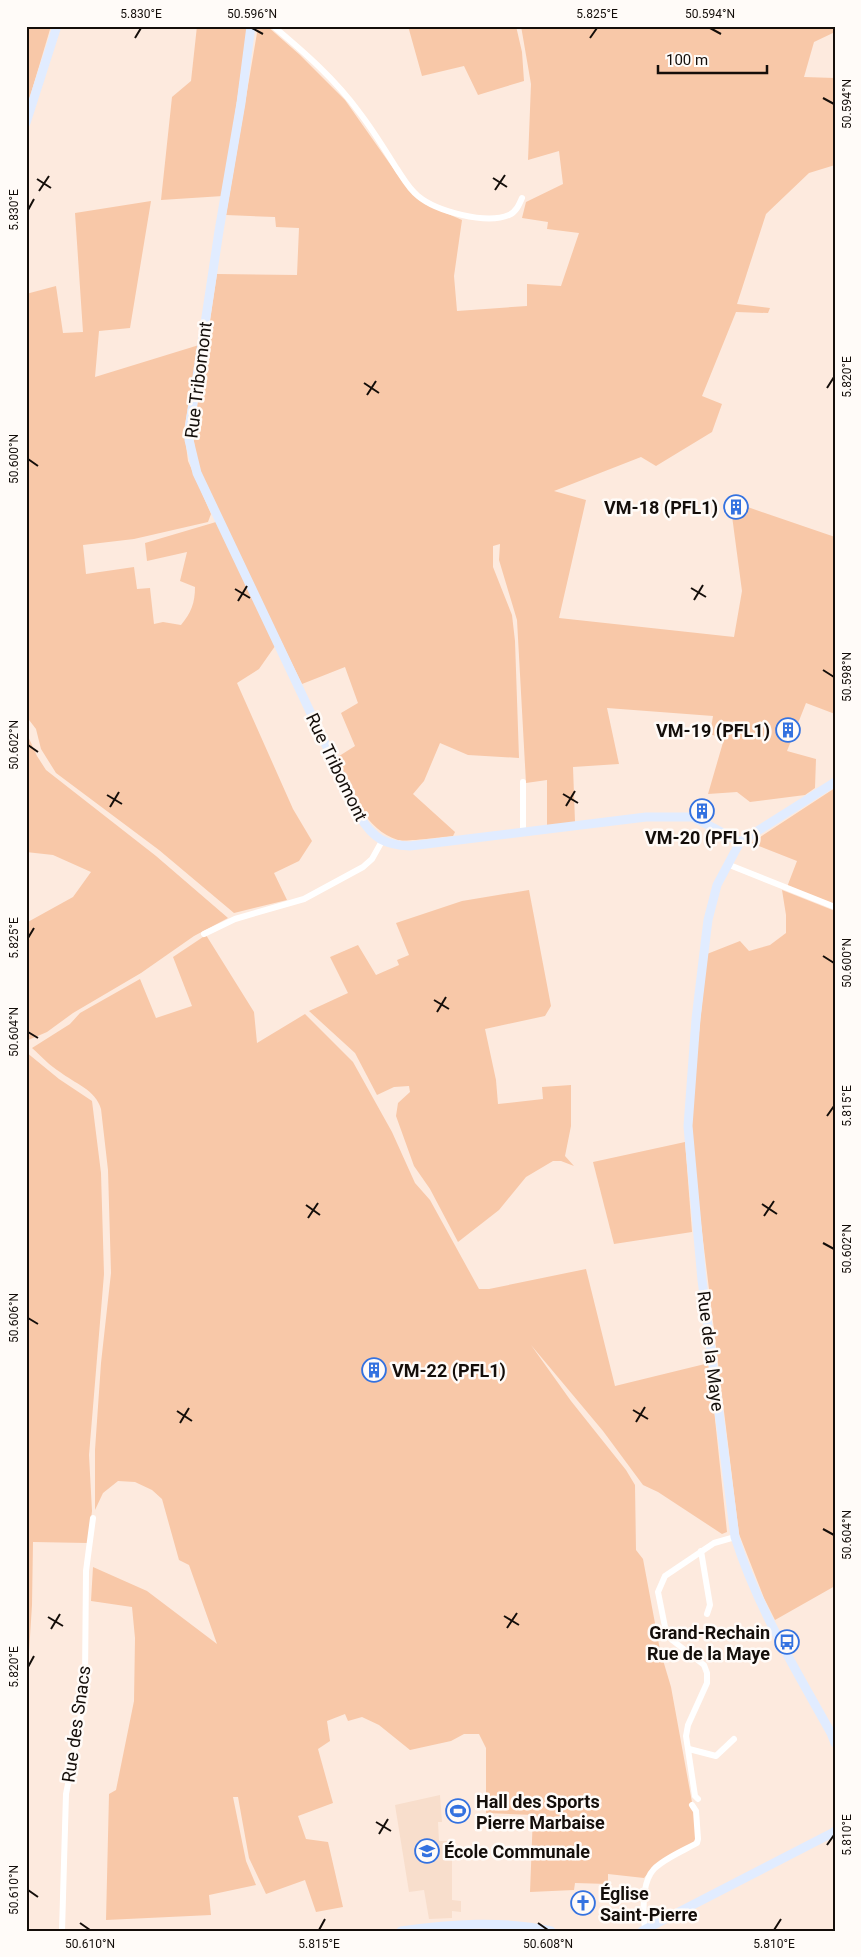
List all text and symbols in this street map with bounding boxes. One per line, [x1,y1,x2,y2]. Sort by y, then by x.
text: 5.830°E [120,7,162,21]
text: 50.596°N [227,7,277,21]
text: 5.825°E [576,7,618,21]
text: 50.594°N [685,7,735,21]
scale bar [658,42,767,74]
text: 100 m [666,51,708,69]
text: 50.594°N [840,79,854,129]
text: 5.830°E [7,189,21,231]
street label: Rue Tribomont [180,320,216,440]
text: 5.820°E [840,356,854,398]
text: 50.600°N [7,434,21,484]
building icon: VM-18 (PFL1) [723,494,749,520]
place label: VM-18 (PFL1) [604,497,718,519]
text: 50.598°N [840,652,854,702]
street label: Rue Tribomont [302,710,372,824]
building icon: VM-19 (PFL1) [775,717,801,743]
text: 50.602°N [7,720,21,770]
place label: VM-19 (PFL1) [656,720,770,742]
building icon: VM-20 (PFL1) [689,798,715,824]
place label: VM-20 (PFL1) [645,827,759,849]
text: 5.825°E [7,917,21,959]
text: 50.600°N [840,938,854,988]
text: 50.604°N [7,1007,21,1057]
text: 5.815°E [840,1085,854,1127]
text: 50.602°N [840,1224,854,1274]
street label: Rue de la Maye [693,1290,729,1412]
text: 50.606°N [7,1293,21,1343]
building icon: VM-22 (PFL1) [361,1357,387,1383]
place label: VM-22 (PFL1) [392,1360,506,1382]
text: 50.604°N [840,1510,854,1560]
place label: Grand-Rechain Rue de la Maye [647,1622,770,1664]
bus stop icon: Grand-Rechain Rue de la Maye [774,1629,800,1655]
text: 5.820°E [7,1646,21,1688]
street label: Rue des Snacs [57,1664,95,1784]
place label: Hall des Sports Pierre Marbaise [476,1791,605,1833]
sports icon: Hall des Sports Pierre Marbaise [445,1798,471,1824]
text: 5.810°E [840,1814,854,1856]
school or university icon: École Communale [414,1838,440,1864]
place label: École Communale [444,1841,590,1862]
text: 50.610°N [7,1865,21,1915]
place label: Église Saint-Pierre [600,1883,698,1925]
church icon: Église Saint-Pierre [570,1890,596,1916]
text: 50.610°N [65,1937,115,1951]
text: 5.815°E [298,1937,340,1951]
text: 50.608°N [523,1937,573,1951]
text: 5.810°E [753,1937,795,1951]

